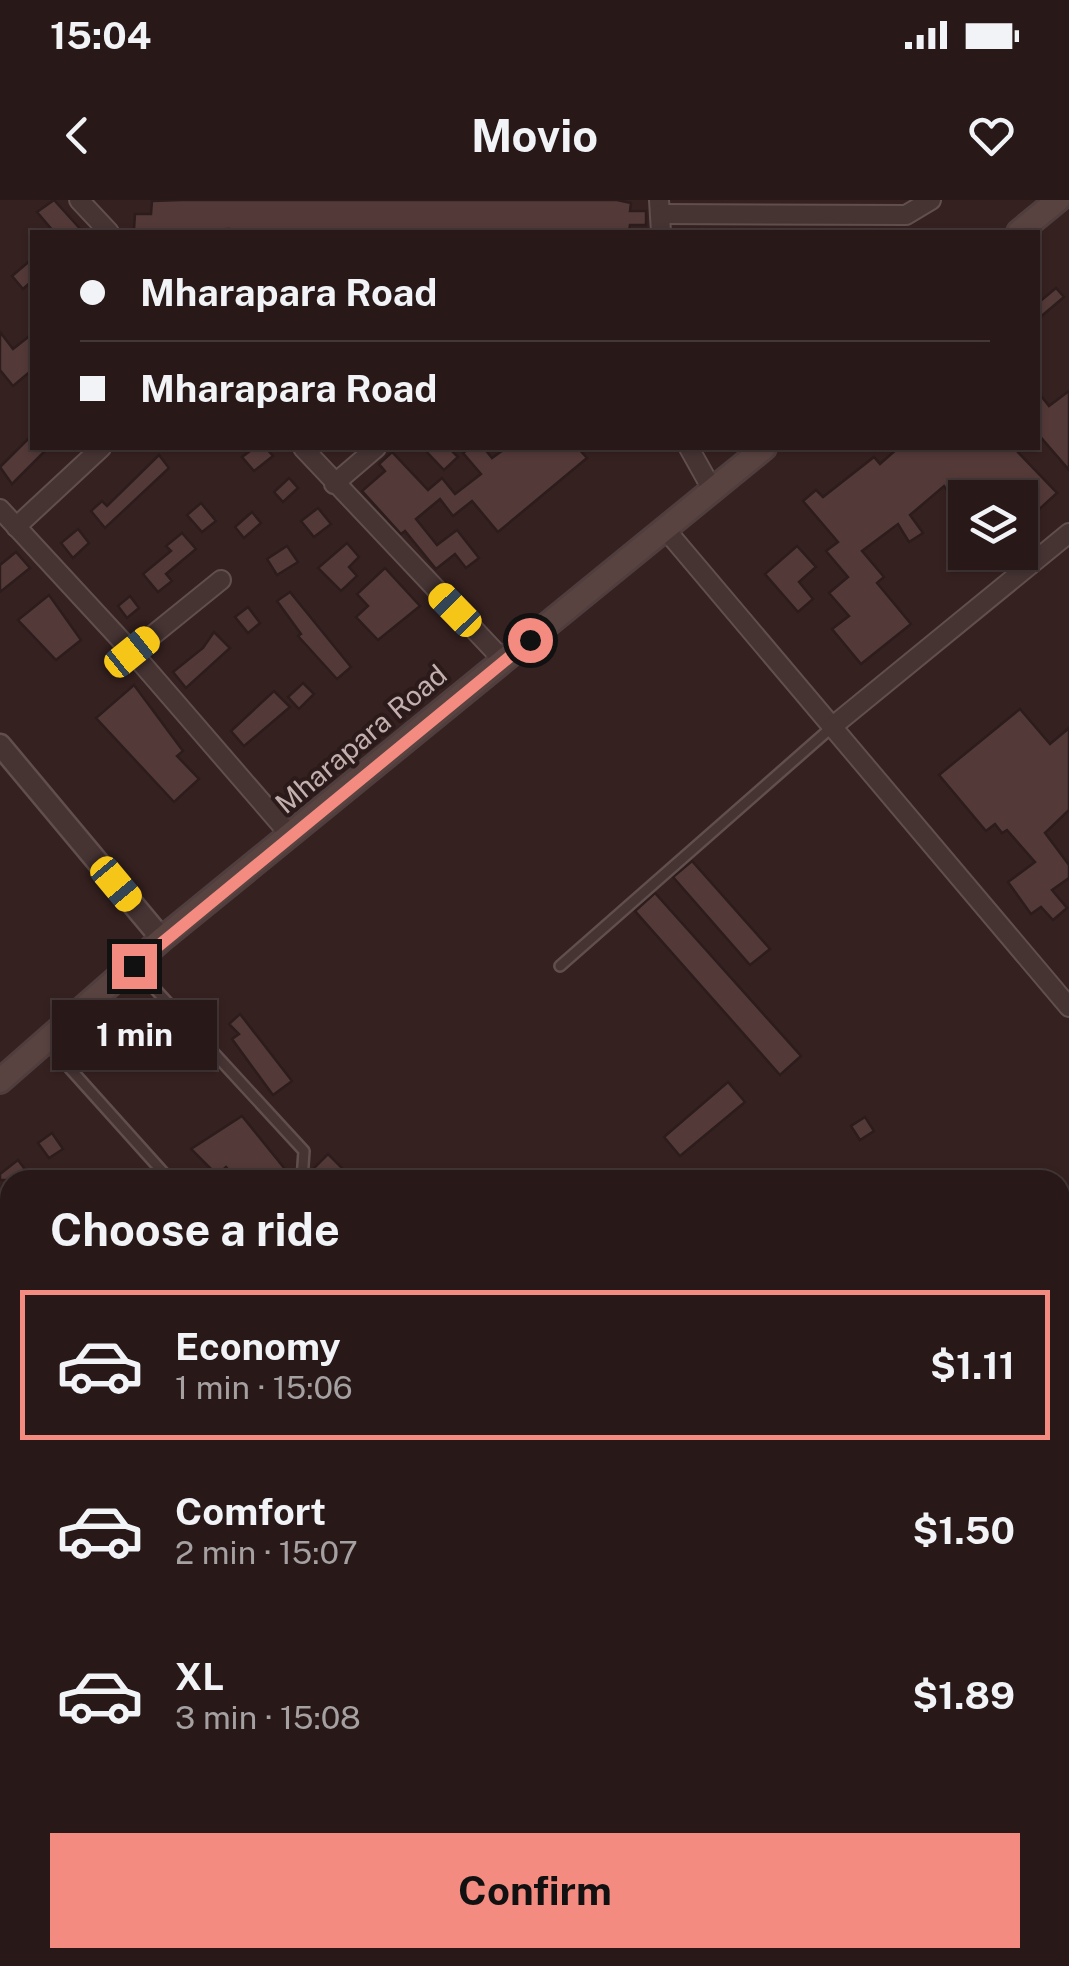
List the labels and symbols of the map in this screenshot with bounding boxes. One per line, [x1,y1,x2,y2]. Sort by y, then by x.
car [423,578,487,642]
route start [508,618,553,663]
car [99,621,165,683]
street label: Mharapara Road [268,657,453,820]
car [85,851,147,917]
route end [112,944,157,989]
callout: 1 min [52,1001,216,1071]

